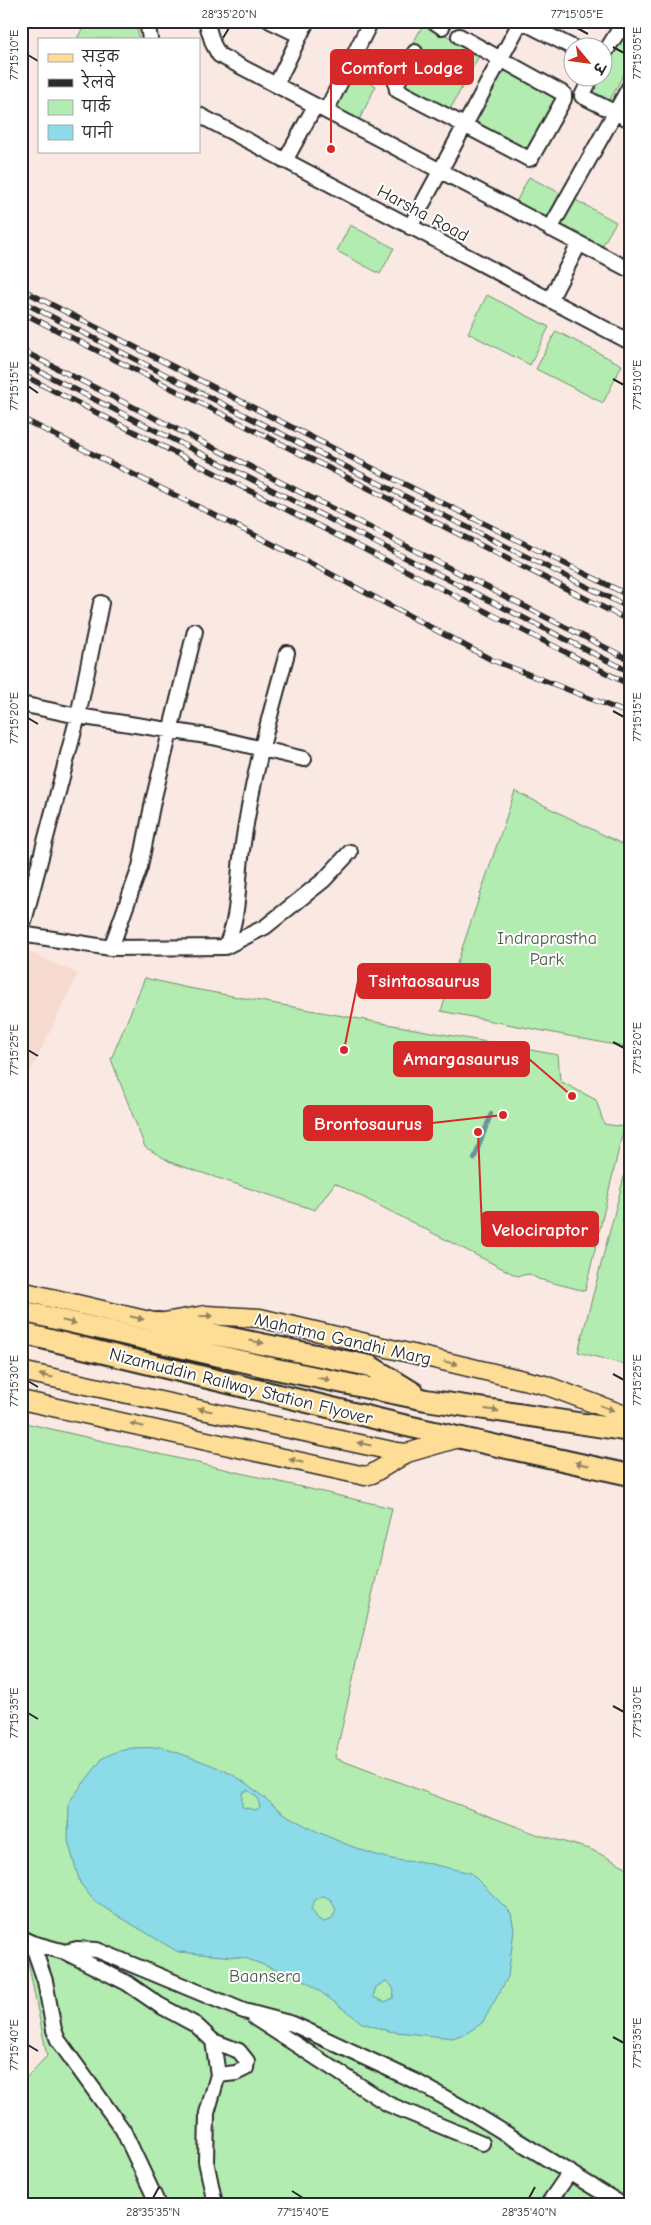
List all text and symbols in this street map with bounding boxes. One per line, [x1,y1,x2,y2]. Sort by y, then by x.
text: 28°35'20"N [201,7,257,21]
text: 77°15'05"E [551,7,603,21]
text: 77°15'05"E [630,27,644,79]
text: 77°15'10"E [7,30,21,80]
legend [38,38,200,152]
north arrow [564,38,614,88]
text: सड़क [81,48,120,67]
callout: Comfort Lodge [331,50,473,84]
text: Comfort Lodge [341,57,463,79]
text: उ [588,58,610,78]
text: रेलवे [80,69,116,92]
text: पार्क [81,95,112,116]
text: पानी [81,121,114,142]
street label: Harsha Road [373,181,472,246]
text: 77°15'10"E [630,360,644,410]
text: 77°15'15"E [7,361,21,411]
text: 77°15'20"E [7,692,21,744]
text: 77°15'15"E [630,692,644,742]
park label: Indraprastha Park [497,928,597,970]
callout: Tsintaosaurus [358,964,490,998]
text: Tsintaosaurus [368,970,480,992]
text: 77°15'20"E [630,1022,644,1074]
text: 77°15'25"E [7,1024,21,1076]
callout: Amargasaurus [394,1042,529,1076]
text: Amargasaurus [403,1048,519,1070]
callout: Brontosaurus [304,1106,432,1140]
text: Brontosaurus [314,1113,422,1135]
callout: Velociraptor [482,1212,598,1246]
text: Velociraptor [492,1219,588,1241]
street label: Mahatma Gandhi Marg [253,1309,433,1370]
one-way arrow [199,1312,215,1320]
one-way arrow [129,1314,144,1322]
one-way arrow [61,1318,77,1326]
one-way arrow [250,1338,266,1346]
street label: Nizamuddin Railway Station Flyover [107,1344,376,1430]
text: 77°15'25"E [630,1354,644,1406]
text: 77°15'30"E [7,1355,21,1407]
one-way arrow [443,1359,458,1367]
one-way arrow [39,1372,54,1380]
one-way arrow [316,1375,331,1383]
one-way arrow [599,1405,614,1412]
one-way arrow [198,1406,213,1414]
one-way arrow [484,1406,500,1414]
one-way arrow [129,1421,145,1429]
one-way arrow [356,1440,372,1448]
one-way arrow [288,1457,304,1465]
one-way arrow [575,1460,590,1468]
text: 77°15'30"E [630,1686,644,1738]
text: 77°15'35"E [7,1687,21,1739]
park label: Baansera [229,1966,301,1987]
text: 77°15'35"E [630,2017,644,2069]
text: 77°15'40"E [7,2019,21,2071]
text: 28°35'35"N [126,2205,180,2219]
text: 77°15'40"E [277,2205,329,2219]
text: 28°35'40"N [502,2205,556,2219]

